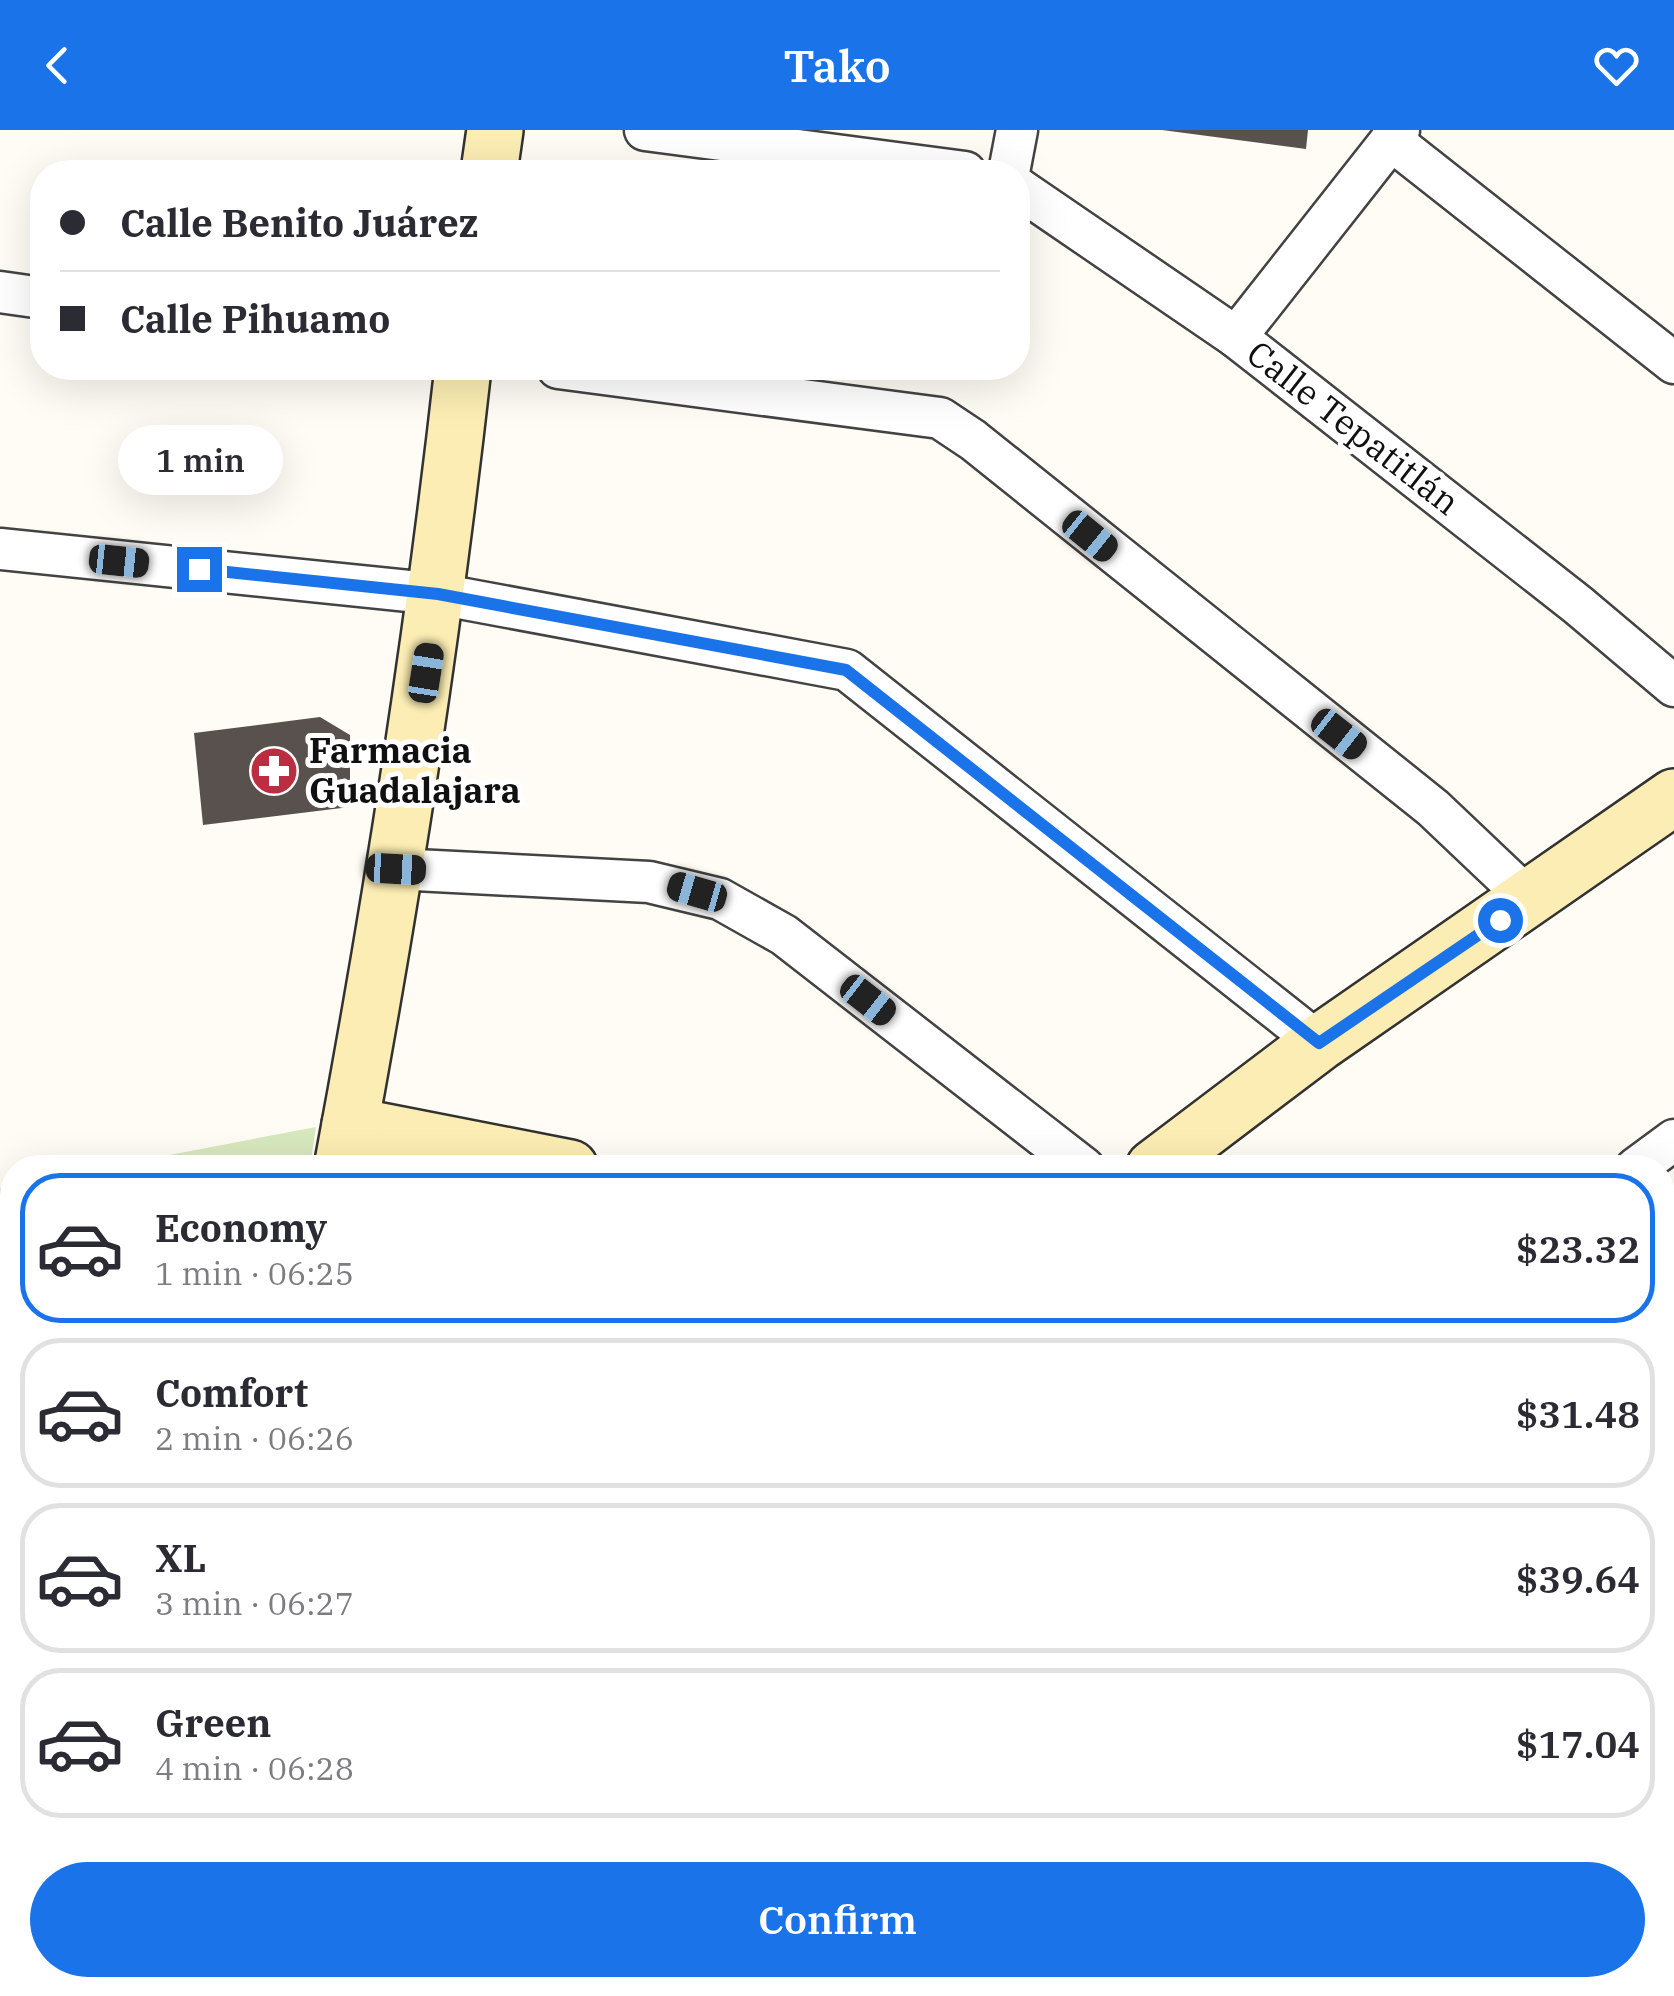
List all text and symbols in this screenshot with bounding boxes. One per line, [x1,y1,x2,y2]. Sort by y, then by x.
text: Tako [783,36,891,94]
icon: back [30,38,85,93]
icon: heart [1589,38,1644,93]
text: Calle Benito Juárez [120,198,478,247]
text: Calle Pihuamo [120,294,390,343]
street label: Calle Tepatitlán [1238,330,1469,525]
callout: 1 min [116,424,282,494]
text: 1 min [156,439,245,481]
car [1057,505,1123,567]
car [88,543,150,579]
route end [177,547,222,592]
car [406,641,446,705]
car [1306,704,1372,764]
place label: Farmacia Guadalajara [309,727,521,813]
pharmacy icon: Farmacia Guadalajara [248,745,300,797]
car [365,852,427,886]
car [664,869,730,915]
route start [1478,898,1523,943]
car [835,970,901,1030]
icon: car [35,1203,125,1293]
text: Economy [155,1203,327,1252]
text: $23.32 [1516,1224,1640,1273]
text: 1 min · 06:25 [155,1252,354,1294]
icon: car [35,1368,125,1458]
text: Comfort [155,1368,308,1417]
text: $31.48 [1516,1389,1640,1438]
text: 2 min · 06:26 [155,1417,354,1459]
icon: car [35,1533,125,1623]
text: XL [155,1533,206,1582]
text: $39.64 [1516,1554,1640,1603]
text: 3 min · 06:27 [155,1582,354,1624]
icon: car [35,1698,125,1788]
text: Green [155,1698,271,1747]
text: $17.04 [1516,1719,1640,1768]
text: 4 min · 06:28 [155,1747,354,1789]
button: Confirm [30,1862,1645,1977]

